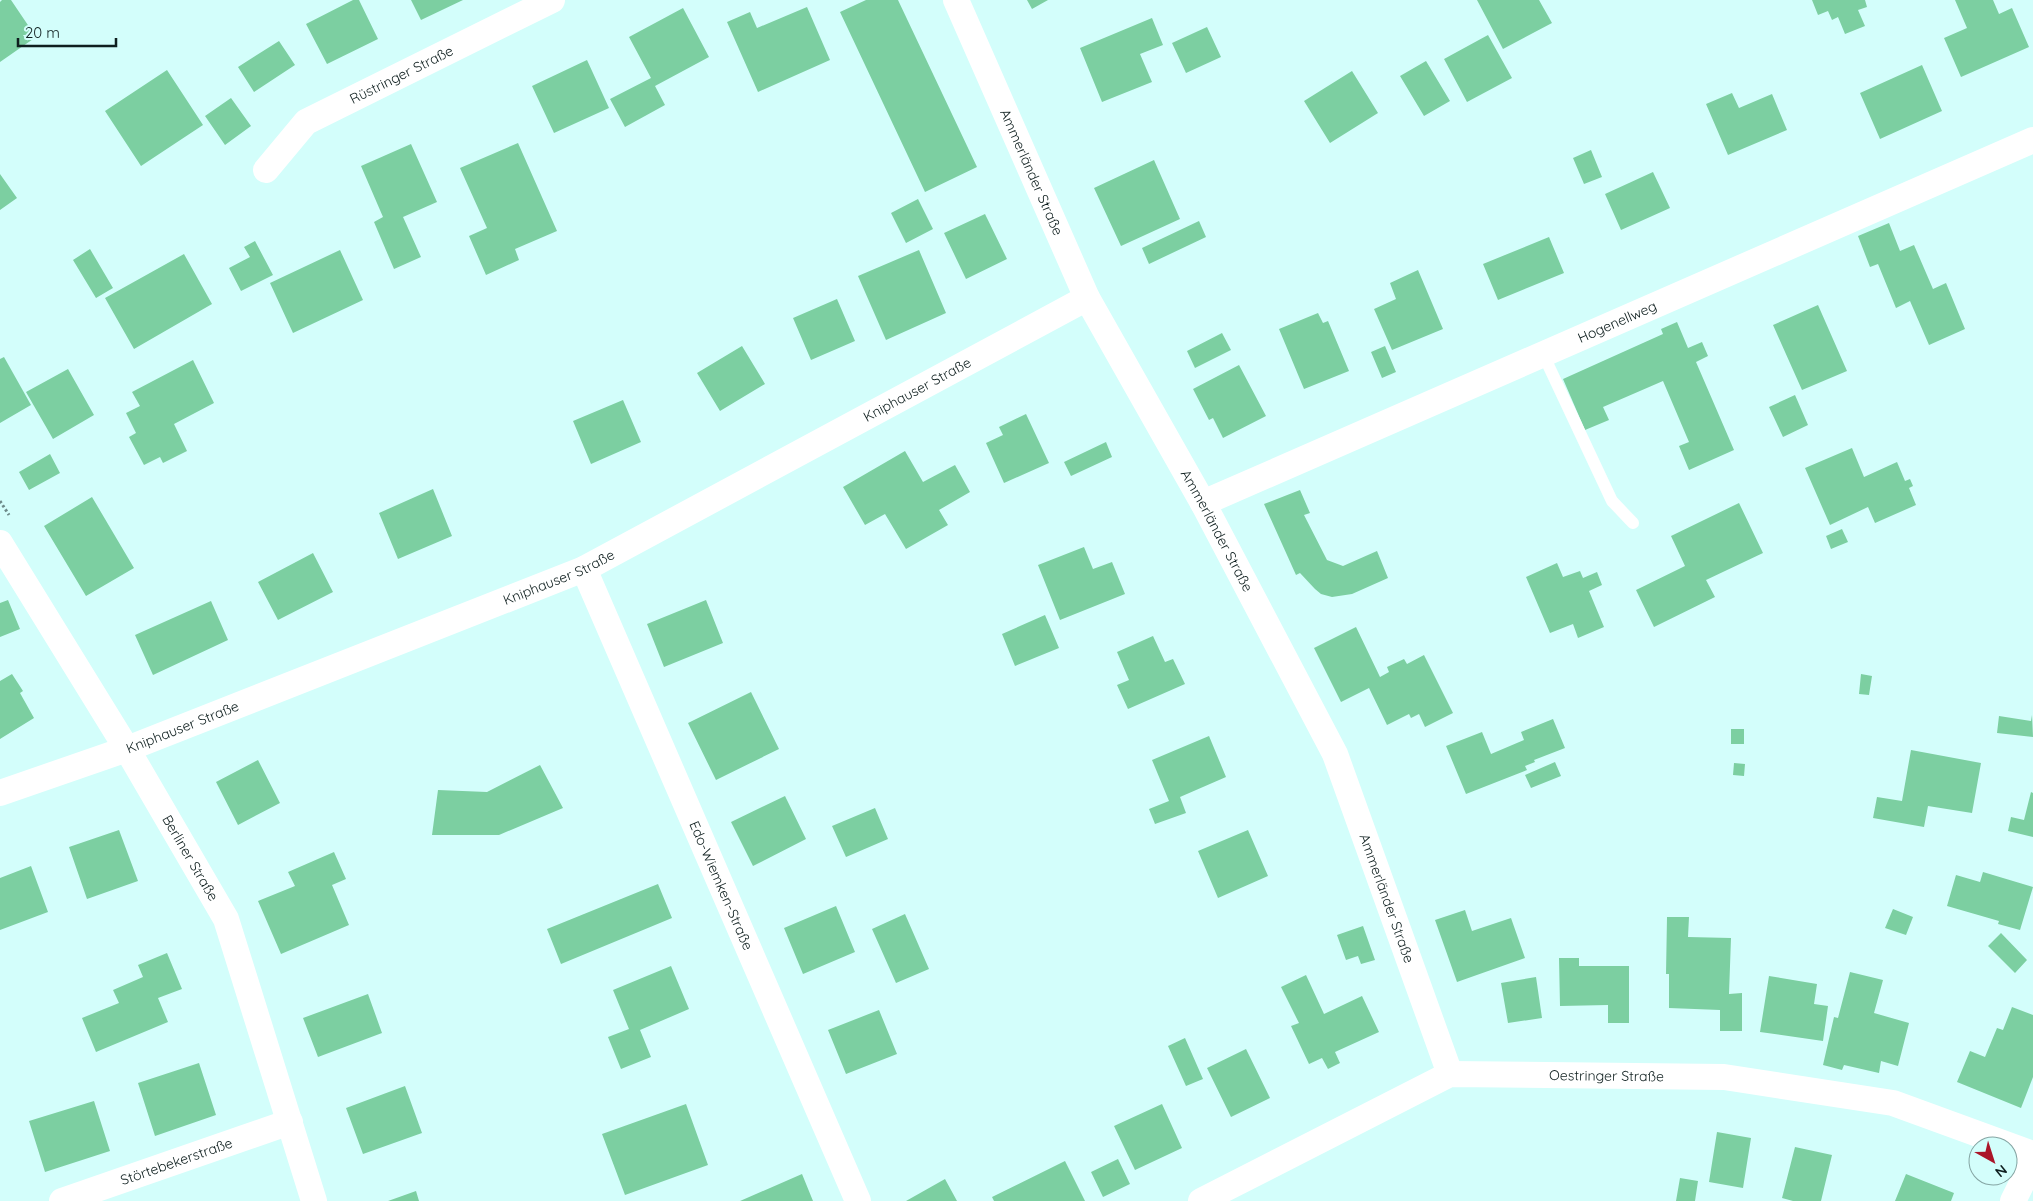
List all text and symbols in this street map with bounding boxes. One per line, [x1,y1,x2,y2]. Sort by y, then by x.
scale bar [18,15,115,47]
text: 20 m [25,23,60,42]
street label: Rüstringer Straße [347,41,456,108]
street label: Ammerländer Straße [996,106,1067,238]
street label: Hogenellweg [1575,297,1659,347]
street label: Kniphauser Straße [860,353,974,426]
street label: Ammerländer Straße [1177,466,1257,595]
street label: Kniphauser Straße [500,545,618,609]
street label: Kniphauser Straße [123,697,241,757]
street label: Berliner Straße [158,812,223,904]
street label: Edo-Wiemken-Straße [685,818,757,953]
street label: Ammerländer Straße [1355,831,1418,965]
street label: Oestringer Straße [1549,1066,1664,1085]
street label: Störtebekerstraße [118,1134,235,1189]
north arrow [1968,1136,2018,1186]
text: N [1992,1161,2011,1181]

